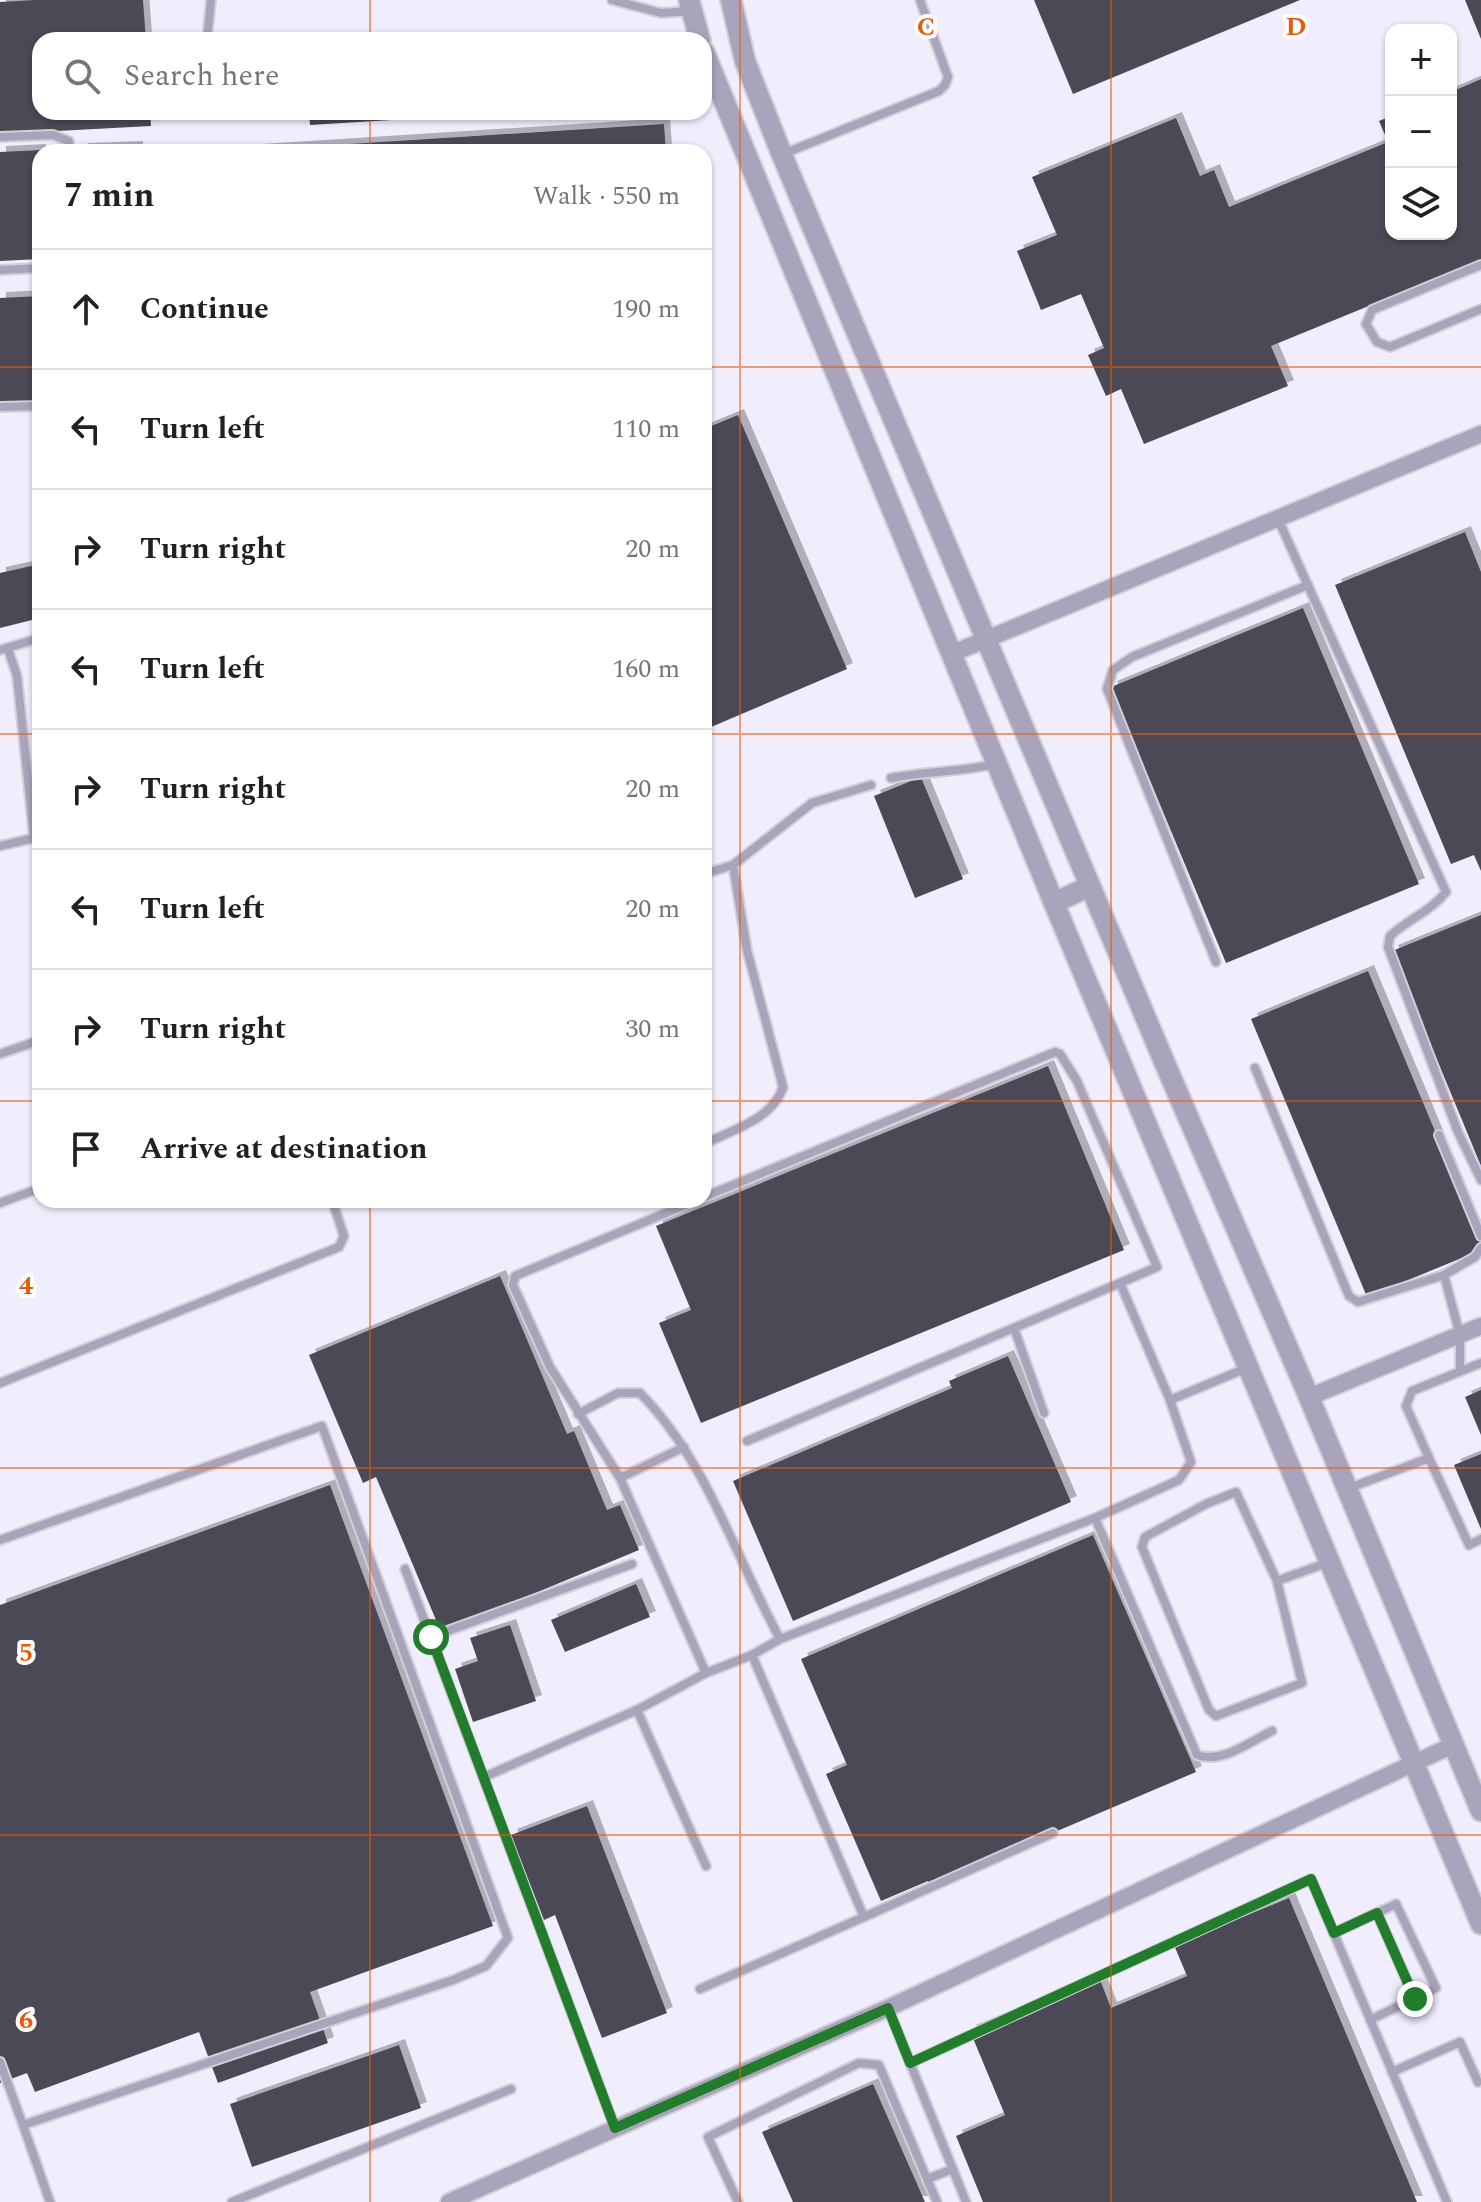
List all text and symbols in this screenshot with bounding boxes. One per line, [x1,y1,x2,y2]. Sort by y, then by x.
text: C [917,7,935,47]
text: D [1286,7,1306,47]
map controls [1385,24,1457,240]
button: + [1385,24,1457,96]
search box [32,32,712,120]
text: Search here [124,53,280,99]
icon: search [60,54,104,98]
button: − [1385,96,1457,168]
button: layers [1385,168,1457,240]
text: 7 min [64,170,154,222]
text: Walk · 550 m [533,176,680,216]
text: Continue [140,286,269,332]
icon: ahead [64,287,108,331]
text: 190 m [612,289,680,329]
text: Turn left [140,406,265,452]
icon: left [64,407,108,451]
text: 110 m [612,409,680,449]
text: Turn right [140,526,286,572]
icon: right [64,527,108,571]
text: 20 m [625,529,680,569]
text: Turn left [140,646,265,692]
icon: left [64,647,108,691]
text: 160 m [612,649,680,689]
text: Turn right [140,766,286,812]
icon: right [64,767,108,811]
text: 20 m [625,769,680,809]
text: Turn left [140,886,265,932]
icon: left [64,887,108,931]
text: 20 m [625,889,680,929]
text: Turn right [140,1006,286,1052]
icon: right [64,1007,108,1051]
text: 30 m [625,1009,680,1049]
text: Arrive at destination [140,1126,427,1172]
icon: arrive [64,1127,108,1171]
text: 4 [19,1266,34,1306]
route start [413,1619,449,1655]
text: 5 [19,1633,33,1673]
route end [1397,1981,1433,2017]
text: 6 [19,2000,33,2040]

